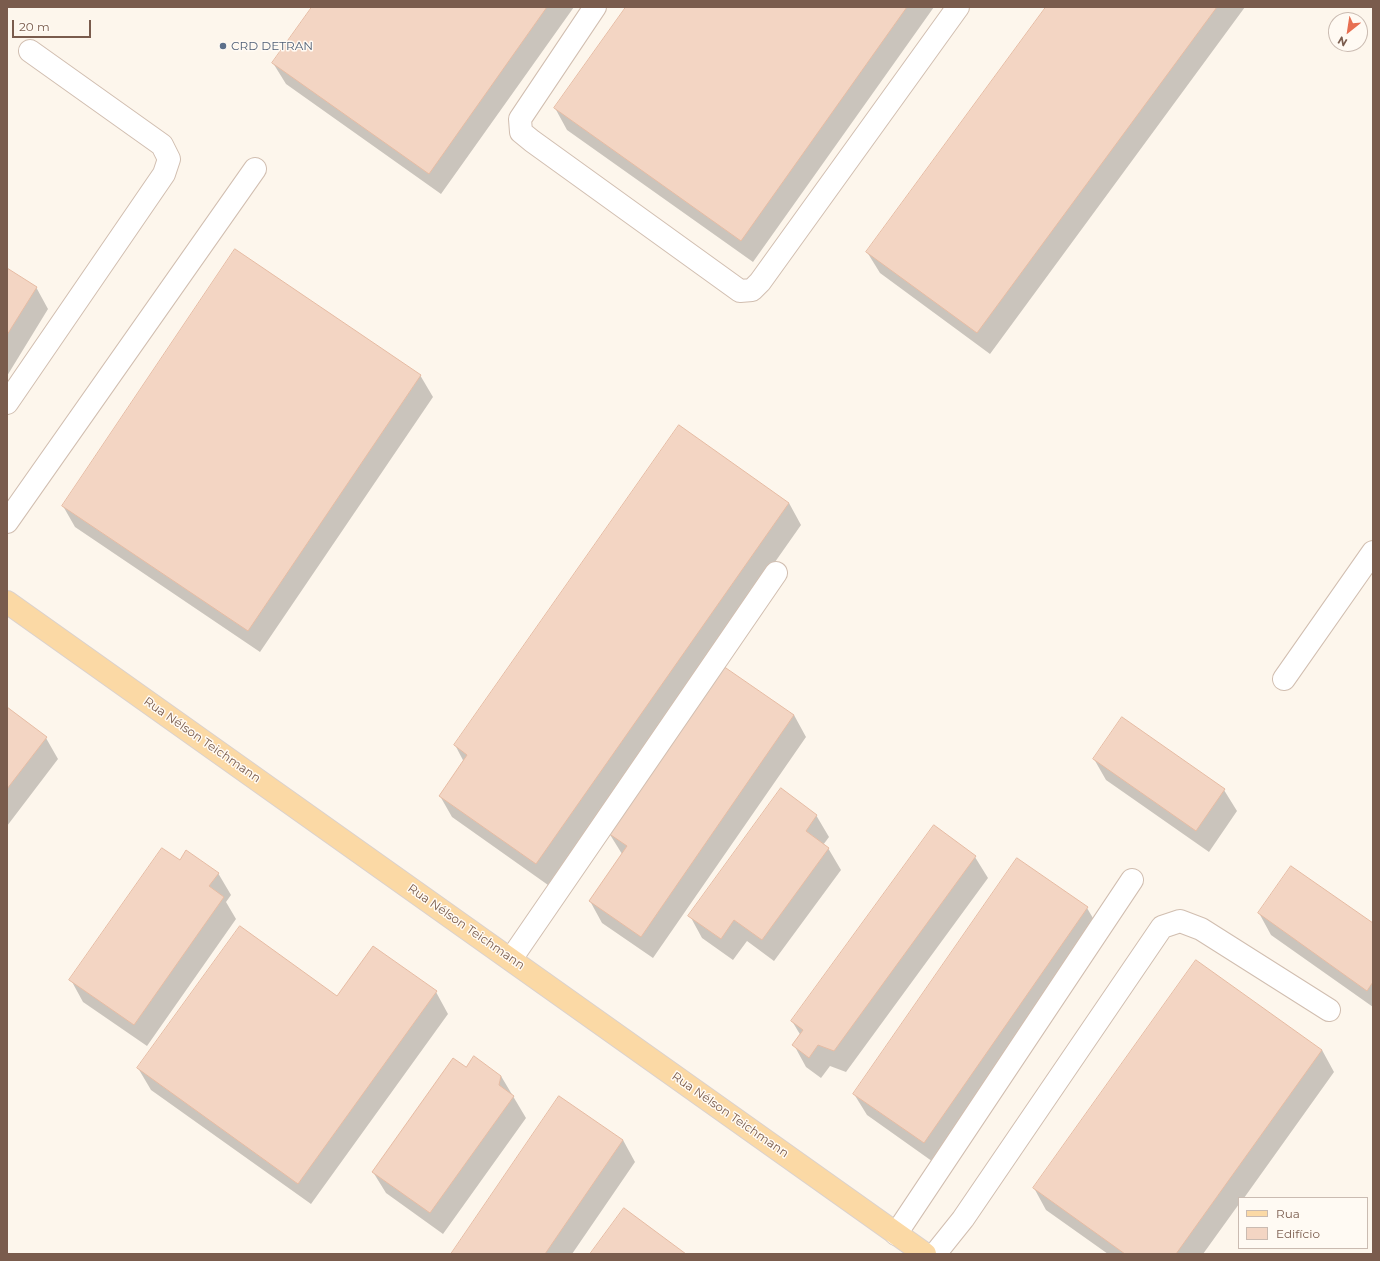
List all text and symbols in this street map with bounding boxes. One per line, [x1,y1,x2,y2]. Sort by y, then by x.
scale bar [14,12,93,38]
north arrow [1328,12,1368,52]
text: 20 m [19,19,50,34]
text: N [1335,33,1350,50]
place label: CRD DETRAN [231,39,313,53]
marker: CRD DETRAN [218,41,228,51]
street label: Rua Nélson Teichmann [141,694,263,786]
street label: Rua Nélson Teichmann [405,881,527,973]
street label: Rua Nélson Teichmann [669,1069,791,1161]
legend [1238,1197,1368,1249]
text: Rua [1276,1206,1300,1221]
text: Edifício [1276,1226,1320,1241]

